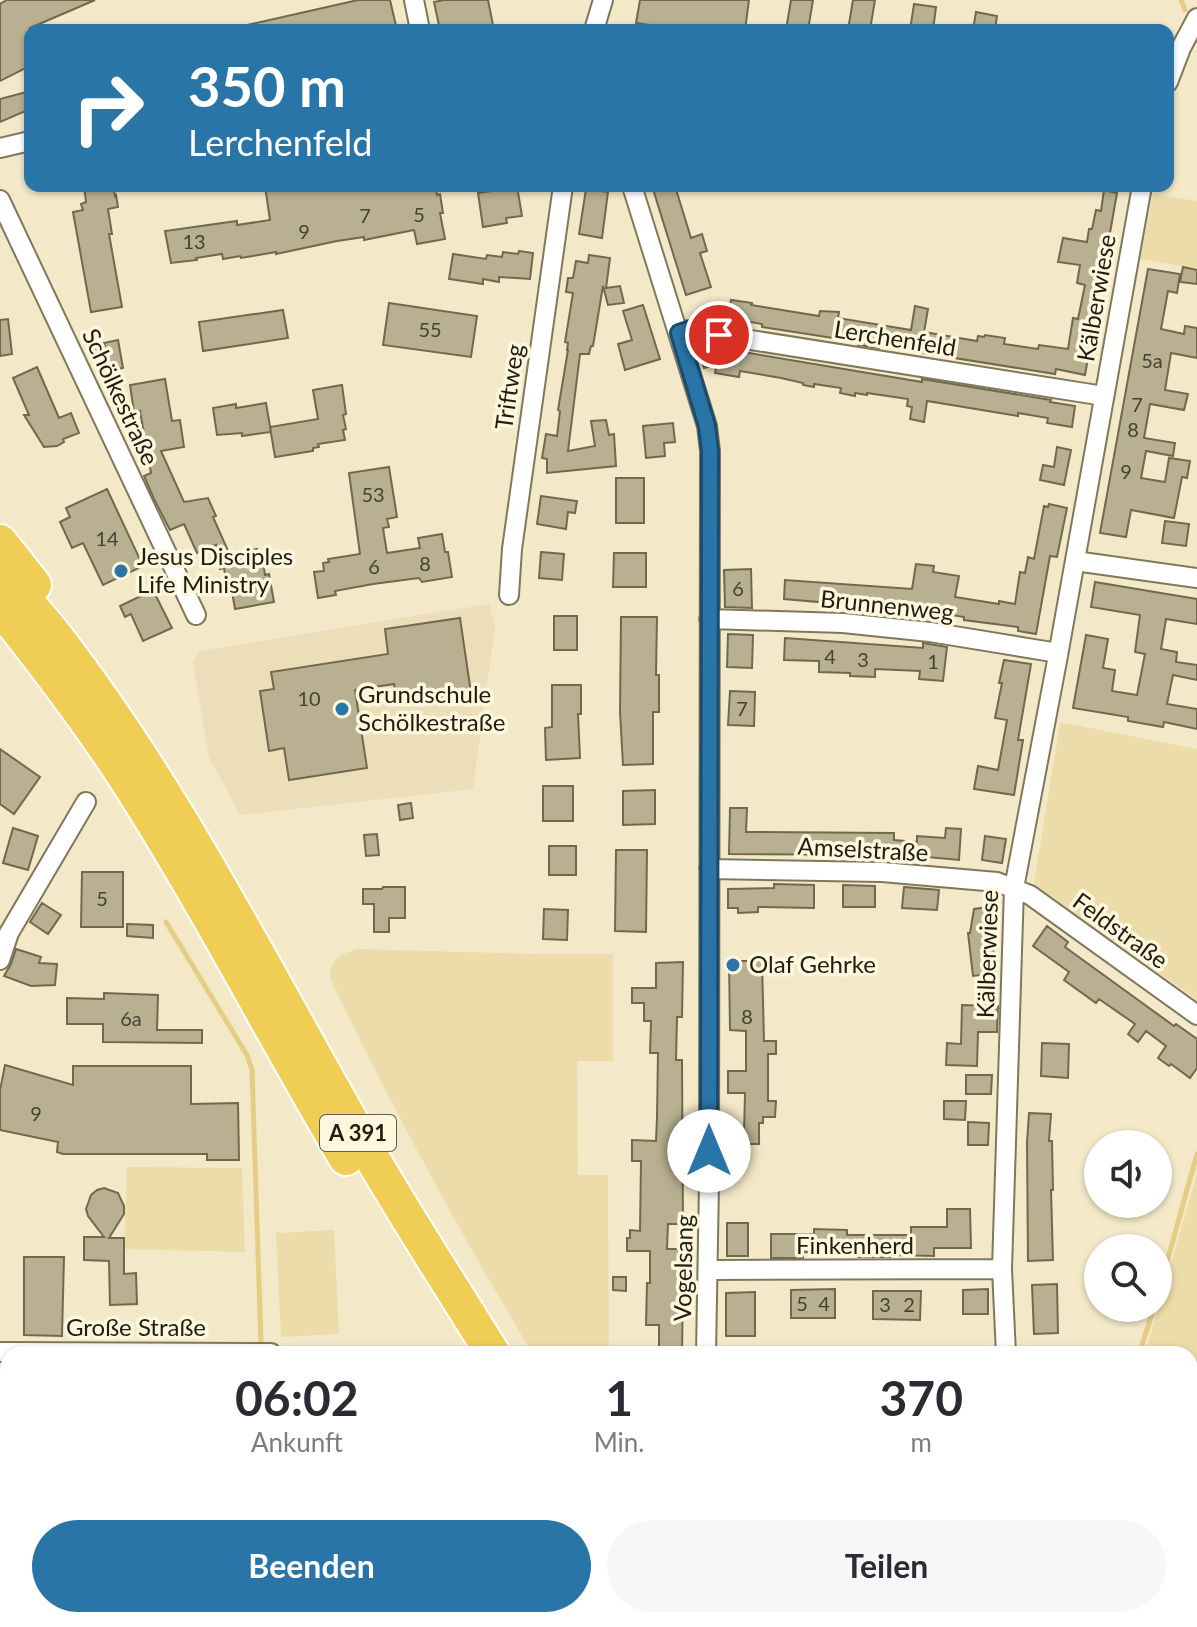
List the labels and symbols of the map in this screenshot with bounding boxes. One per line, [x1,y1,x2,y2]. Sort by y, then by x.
house number: 5 [413,202,425,226]
house number: 7 [359,203,371,227]
house number: 9 [298,219,310,243]
house number: 13 [182,229,206,253]
street label: Kälberwiese [1070,232,1121,364]
pin [685,301,753,369]
street label: Lerchenfeld [832,314,958,361]
house number: 55 [418,317,442,341]
street label: Schölkestraße [77,323,166,469]
street label: Triftweg [488,342,529,432]
house number: 5a [1141,348,1163,372]
house number: 7 [1131,392,1143,416]
house number: 8 [1127,417,1139,441]
house number: 9 [1120,459,1132,483]
house number: 53 [361,482,385,506]
house number: 14 [95,526,119,550]
place label: Jesus Disciples Life Ministry [137,541,293,598]
house number: 8 [419,551,431,575]
house number: 6 [368,554,380,578]
marker: Jesus Disciples Life Ministry [112,562,130,580]
house number: 6 [732,576,744,600]
street label: Brunnenweg [819,583,955,626]
house number: 4 [824,644,836,668]
house number: 3 [857,647,869,671]
house number: 1 [927,649,939,673]
place label: Grundschule Schölkestraße [358,679,505,736]
house number: 10 [297,686,321,710]
house number: 7 [736,696,748,720]
marker: Grundschule Schölkestraße [333,700,351,718]
street label: Amselstraße [797,831,929,866]
house number: 5 [96,886,108,910]
street label: Feldstraße [1068,886,1174,974]
street label: Kälberwiese [970,889,1003,1019]
place label: Olaf Gehrke [749,949,876,978]
marker: Olaf Gehrke [724,956,742,974]
house number: 8 [741,1004,753,1028]
house number: 6a [120,1006,142,1030]
house number: 9 [30,1101,42,1125]
position arrow [667,1109,751,1193]
road number: A 391 [320,1115,396,1151]
street label: Vogelsang [667,1214,698,1322]
street label: Finkenherd [796,1230,914,1259]
house number: 5 [796,1291,808,1315]
house number: 4 [818,1291,830,1315]
house number: 3 [879,1292,891,1316]
house number: 2 [903,1292,915,1316]
street label: Große Straße [66,1312,206,1341]

